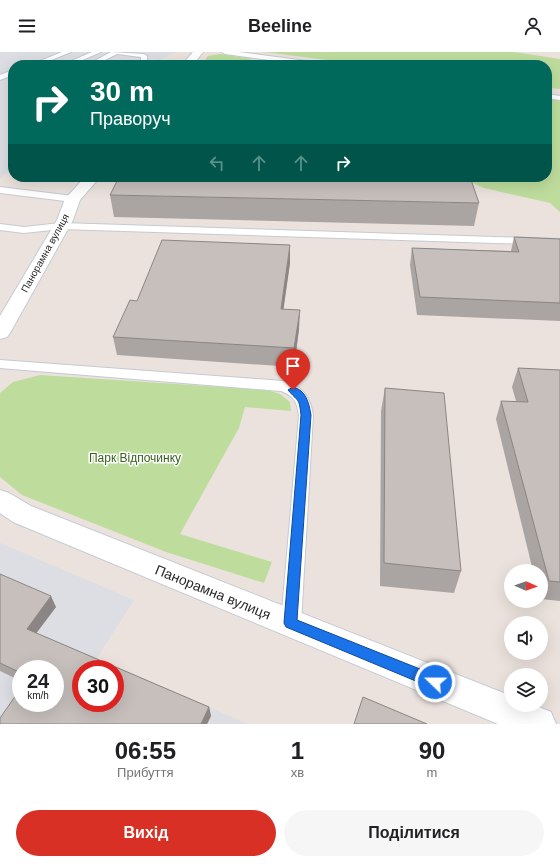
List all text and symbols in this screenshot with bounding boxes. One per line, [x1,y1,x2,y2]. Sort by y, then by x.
icon: menu [16,15,38,37]
icon: person [522,15,544,37]
text: Beeline [248,16,312,36]
icon: right [24,76,76,128]
text: 30 m [90,76,154,107]
text: Праворуч [90,109,171,129]
icon: left [206,152,228,174]
icon: ahead [248,152,270,174]
icon: ahead [290,152,312,174]
icon: right [332,152,354,174]
street label: Панорамна вулиця [19,212,71,294]
pin [276,349,310,390]
icon: arrive [282,355,304,377]
park label: Парк Відпочинку [89,451,181,465]
street label: Панорамна вулиця [153,561,273,623]
north arrow [504,564,548,608]
map controls [504,564,548,712]
button: sound [504,616,548,660]
speed limit sign: 30 [72,660,124,712]
position arrow [414,661,456,703]
button: layers [504,668,548,712]
text: 24 [27,670,49,692]
text: km/h [27,690,49,701]
text: 06:55 [115,737,176,764]
text: 1 [291,737,304,764]
text: 90 [419,737,445,764]
text: Прибуття [117,765,174,780]
text: хв [291,765,304,780]
text: m [427,765,437,780]
button: Вихід [16,810,276,856]
button: Поділитися [284,810,544,856]

